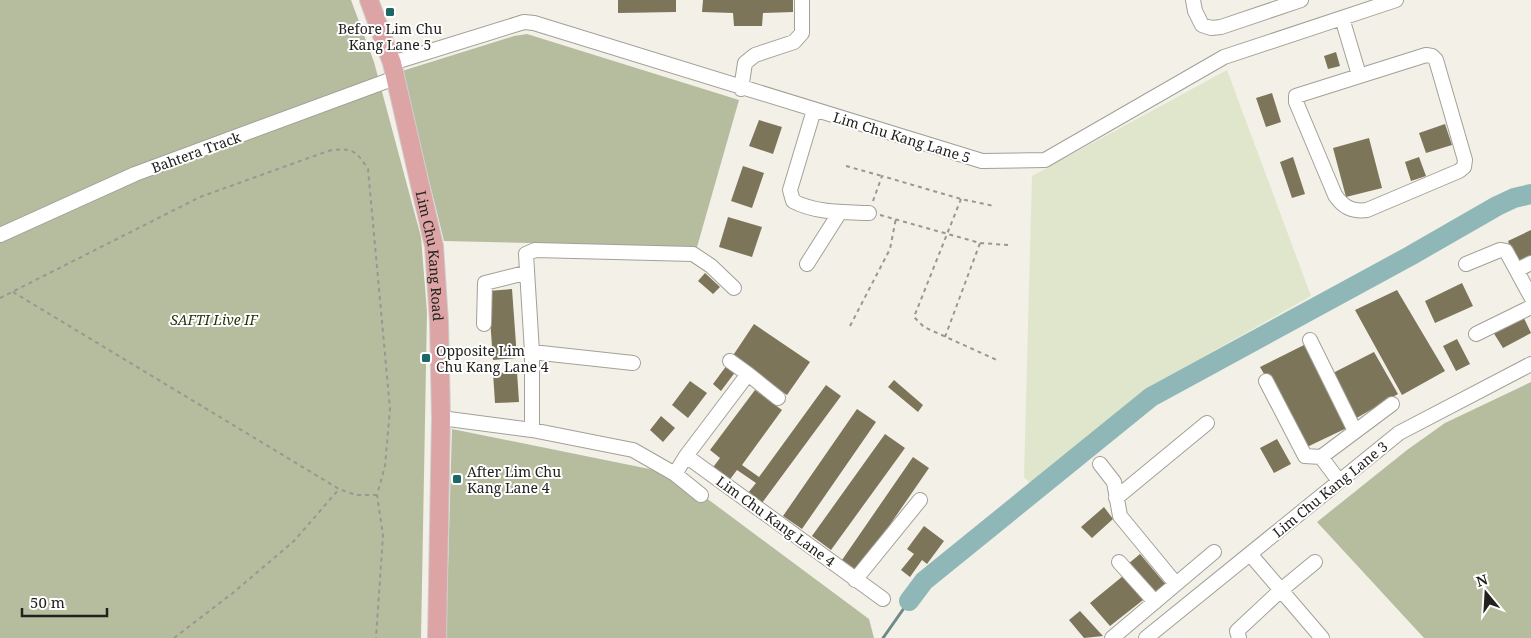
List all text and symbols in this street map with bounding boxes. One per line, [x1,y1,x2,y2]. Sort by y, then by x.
marker: Before Lim Chu Kang Lane 5 [384,6,396,18]
place label: Before Lim Chu Kang Lane 5 [338,19,442,54]
street label: Lim Chu Kang Lane 5 [831,107,973,167]
street label: Bahtera Track [149,127,244,177]
street label: Lim Chu Kang Road [412,189,448,322]
park label: SAFTI Live IF [170,310,258,329]
place label: Opposite Lim Chu Kang Lane 4 [436,341,549,376]
marker: Opposite Lim Chu Kang Lane 4 [420,352,432,364]
street label: Lim Chu Kang Lane 3 [1269,437,1392,541]
place label: After Lim Chu Kang Lane 4 [467,462,561,497]
street label: Lim Chu Kang Lane 4 [713,471,839,571]
marker: After Lim Chu Kang Lane 4 [451,473,463,485]
north arrow [1461,568,1511,618]
text: N [1474,569,1490,591]
scale bar [22,586,108,618]
text: 50 m [30,592,65,612]

